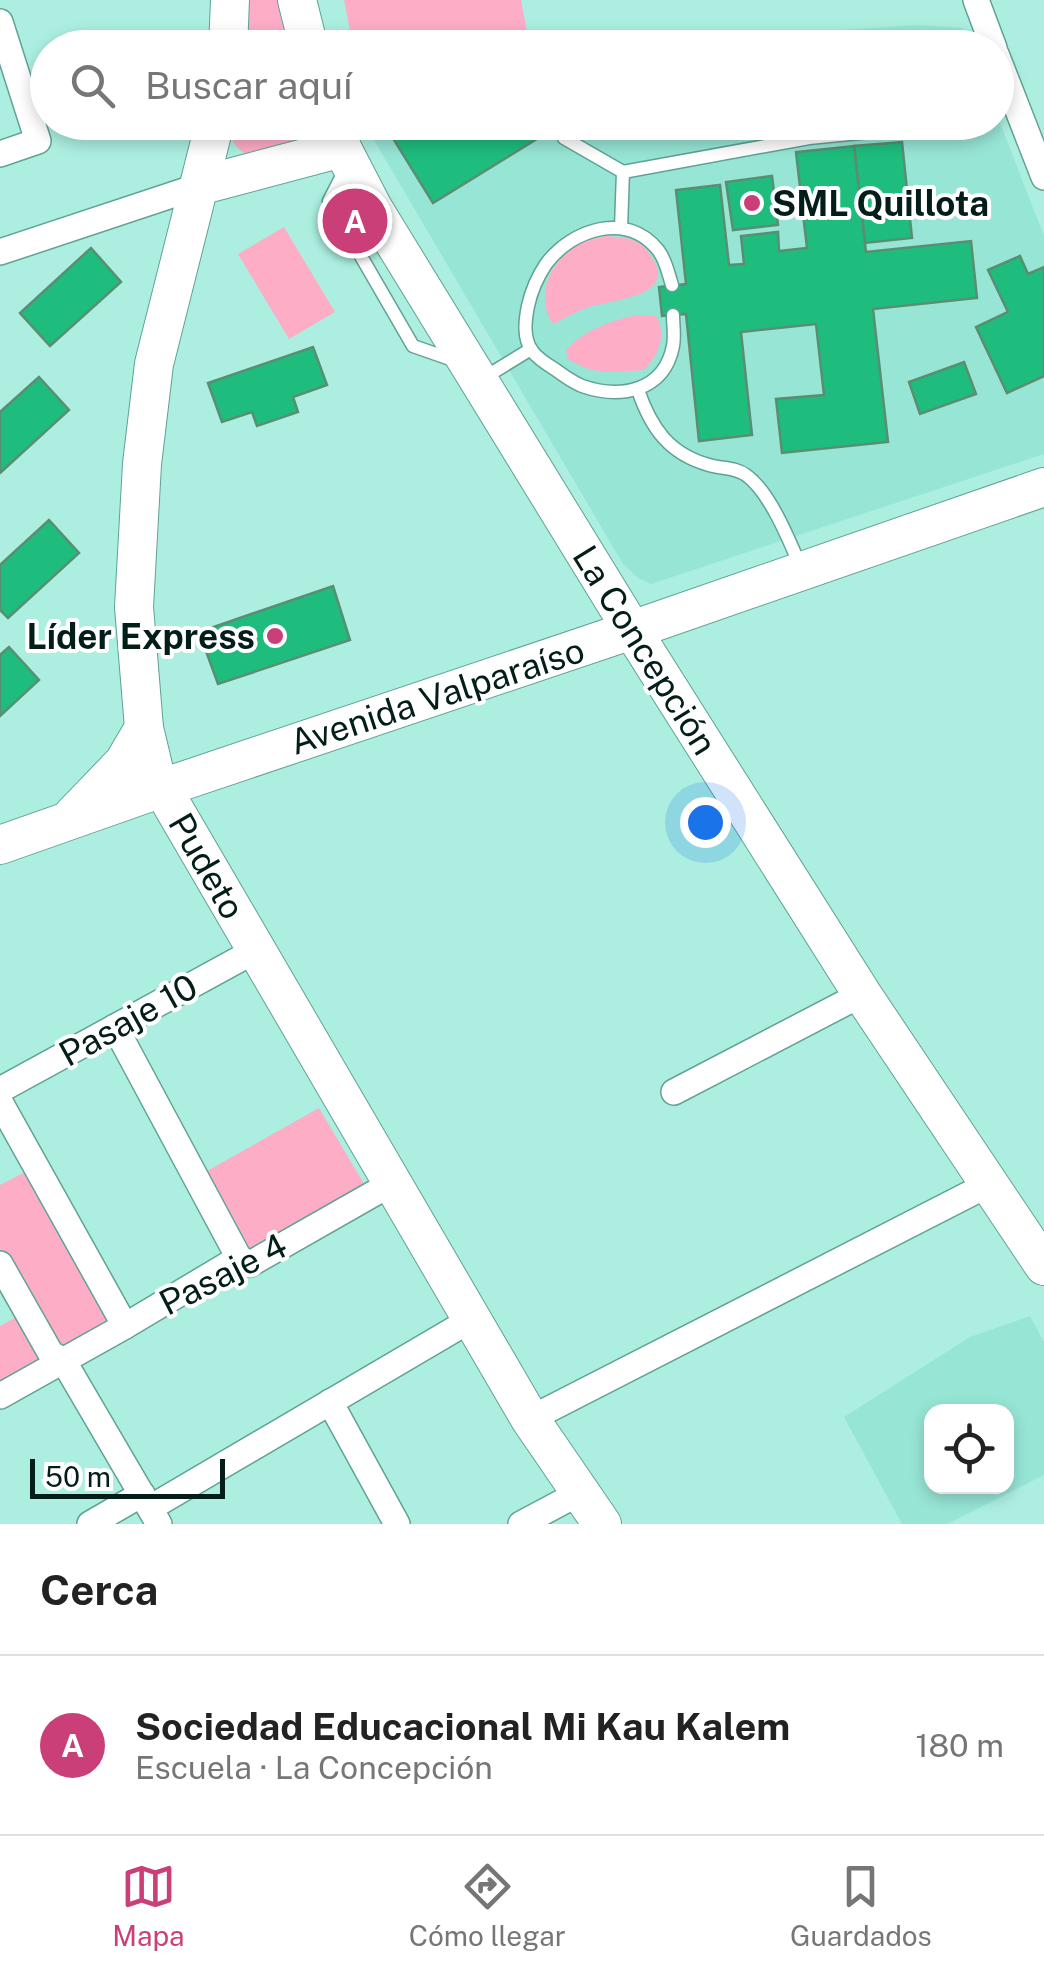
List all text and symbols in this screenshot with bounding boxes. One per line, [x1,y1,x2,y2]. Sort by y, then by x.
search box [30,30,1014,140]
icon: search [65,58,120,113]
text: Buscar aquí [145,63,352,108]
place label: SML Quillota [772,183,989,224]
pin: A [322,184,388,258]
marker: SML Quillota [741,192,763,214]
street label: La Concepción [564,538,726,762]
place label: Líder Express [27,616,255,657]
marker: Líder Express [264,625,286,647]
street label: Avenida Valparaíso [285,629,589,763]
your location [680,797,731,848]
street label: Pudeto [160,806,254,926]
street label: Pasaje 10 [52,965,204,1075]
street label: Pasaje 4 [152,1225,294,1323]
map controls [924,1404,1014,1494]
button: locate [924,1404,1014,1494]
scale bar [30,1454,225,1498]
text: 50 m [45,1460,111,1493]
text: Cerca [40,1565,158,1614]
text: Sociedad Educacional Mi Kau Kalem [135,1704,790,1749]
text: A [61,1727,84,1764]
text: 180 m [915,1727,1004,1764]
text: Escuela · La Concepción [135,1749,493,1786]
tab: Mapa [112,1859,184,1952]
tab: Cómo llegar [409,1859,566,1952]
tab: Guardados [790,1859,932,1952]

